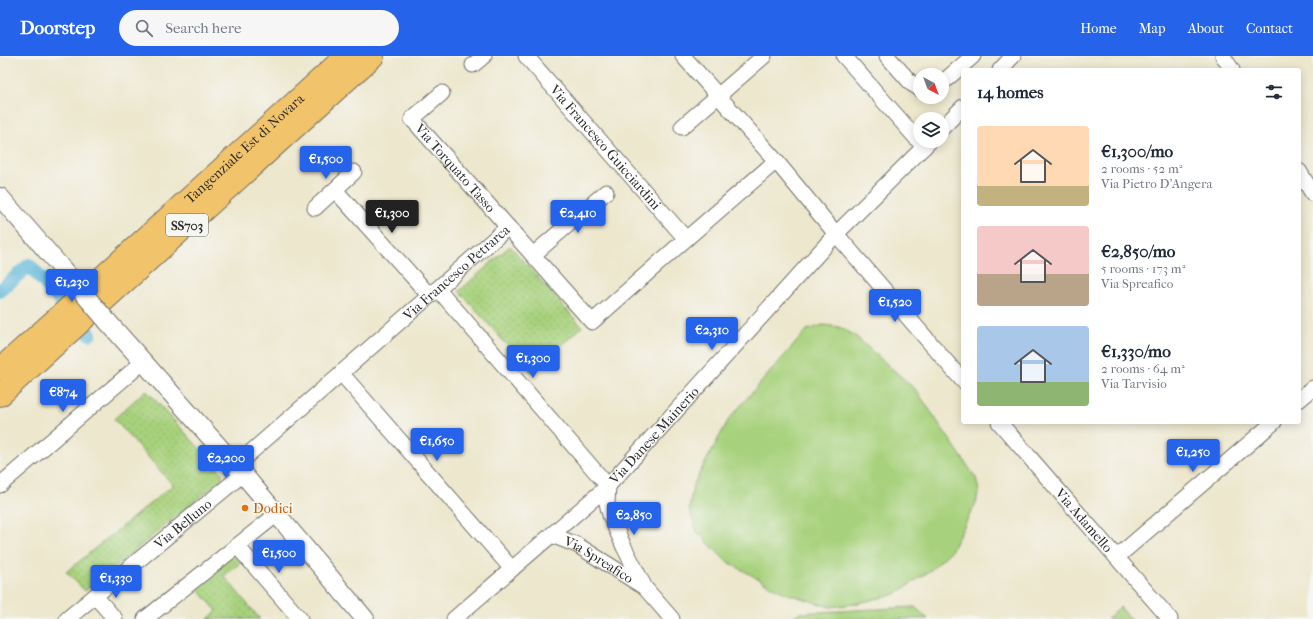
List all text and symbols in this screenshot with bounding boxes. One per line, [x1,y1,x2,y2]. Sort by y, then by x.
search box [119,10,399,46]
text: Doorstep [20,17,95,39]
icon: search [133,17,155,39]
text: Search here [165,19,241,37]
text: Home [1080,20,1117,37]
text: Map [1139,20,1166,37]
text: About [1188,20,1224,37]
text: Contact [1246,20,1293,37]
north arrow [913,68,949,104]
map controls [913,68,949,148]
street label: Via Francesco Guicciardini [546,81,664,213]
icon: filters [1263,81,1285,103]
text: 14 homes [977,82,1044,102]
street label: Tangenziale Est di Novara [181,90,308,207]
button: layers [913,112,949,148]
street label: Via Torquato Tasso [411,120,499,216]
text: €1,300/mo [1101,141,1173,161]
icon: home [1009,142,1057,190]
pin: €1,500 [293,146,359,180]
text: €1,500 [309,151,343,166]
text: 2 rooms · 52 m² [1101,161,1182,176]
text: Via Pietro D'Angera [1101,176,1213,191]
pin: €1,300 [359,200,425,234]
pin: €2,410 [545,200,611,234]
text: €1,300 [375,205,409,220]
text: €2,410 [560,205,596,220]
road number: SS703 [166,214,208,236]
street label: Via Francesco Petrarca [399,221,514,325]
text: €2,850/mo [1101,241,1175,261]
icon: home [1009,242,1057,290]
text: 5 rooms · 173 m² [1101,261,1185,276]
pin: €1,230 [39,269,105,303]
text: €1,230 [55,274,89,289]
text: Via Spreafico [1101,276,1173,291]
pin: €1,520 [862,289,928,323]
text: €1,520 [878,294,912,309]
pin: €2,310 [679,317,745,351]
text: €2,310 [695,322,729,337]
text: €1,330/mo [1101,341,1171,361]
icon: home [1009,342,1057,390]
pin: €1,300 [500,345,566,379]
text: €1,300 [516,350,550,365]
text: 2 rooms · 64 m² [1101,361,1185,376]
text: Via Tarvisio [1101,376,1167,391]
pin: €874 [39,379,87,413]
street label: Via Danese Mainerio [605,383,703,489]
text: €874 [49,384,77,399]
pin: €1,650 [404,428,470,462]
text: €1,650 [420,433,454,448]
pin: €1,250 [1160,439,1226,473]
text: €1,250 [1176,444,1210,459]
pin: €2,200 [193,445,259,479]
text: €2,200 [207,450,245,465]
street label: Via Adamello [1051,484,1116,556]
street label: Via Belluno [150,495,215,553]
place label: Dodici [253,500,293,517]
pin: €2,850 [601,502,667,536]
marker: Dodici [240,503,250,513]
text: €2,850 [616,507,652,522]
street label: Via Spreafico [561,532,636,587]
pin: €1,500 [246,540,312,574]
text: €1,500 [262,545,296,560]
pin: €1,330 [83,565,149,599]
text: €1,330 [100,570,132,585]

